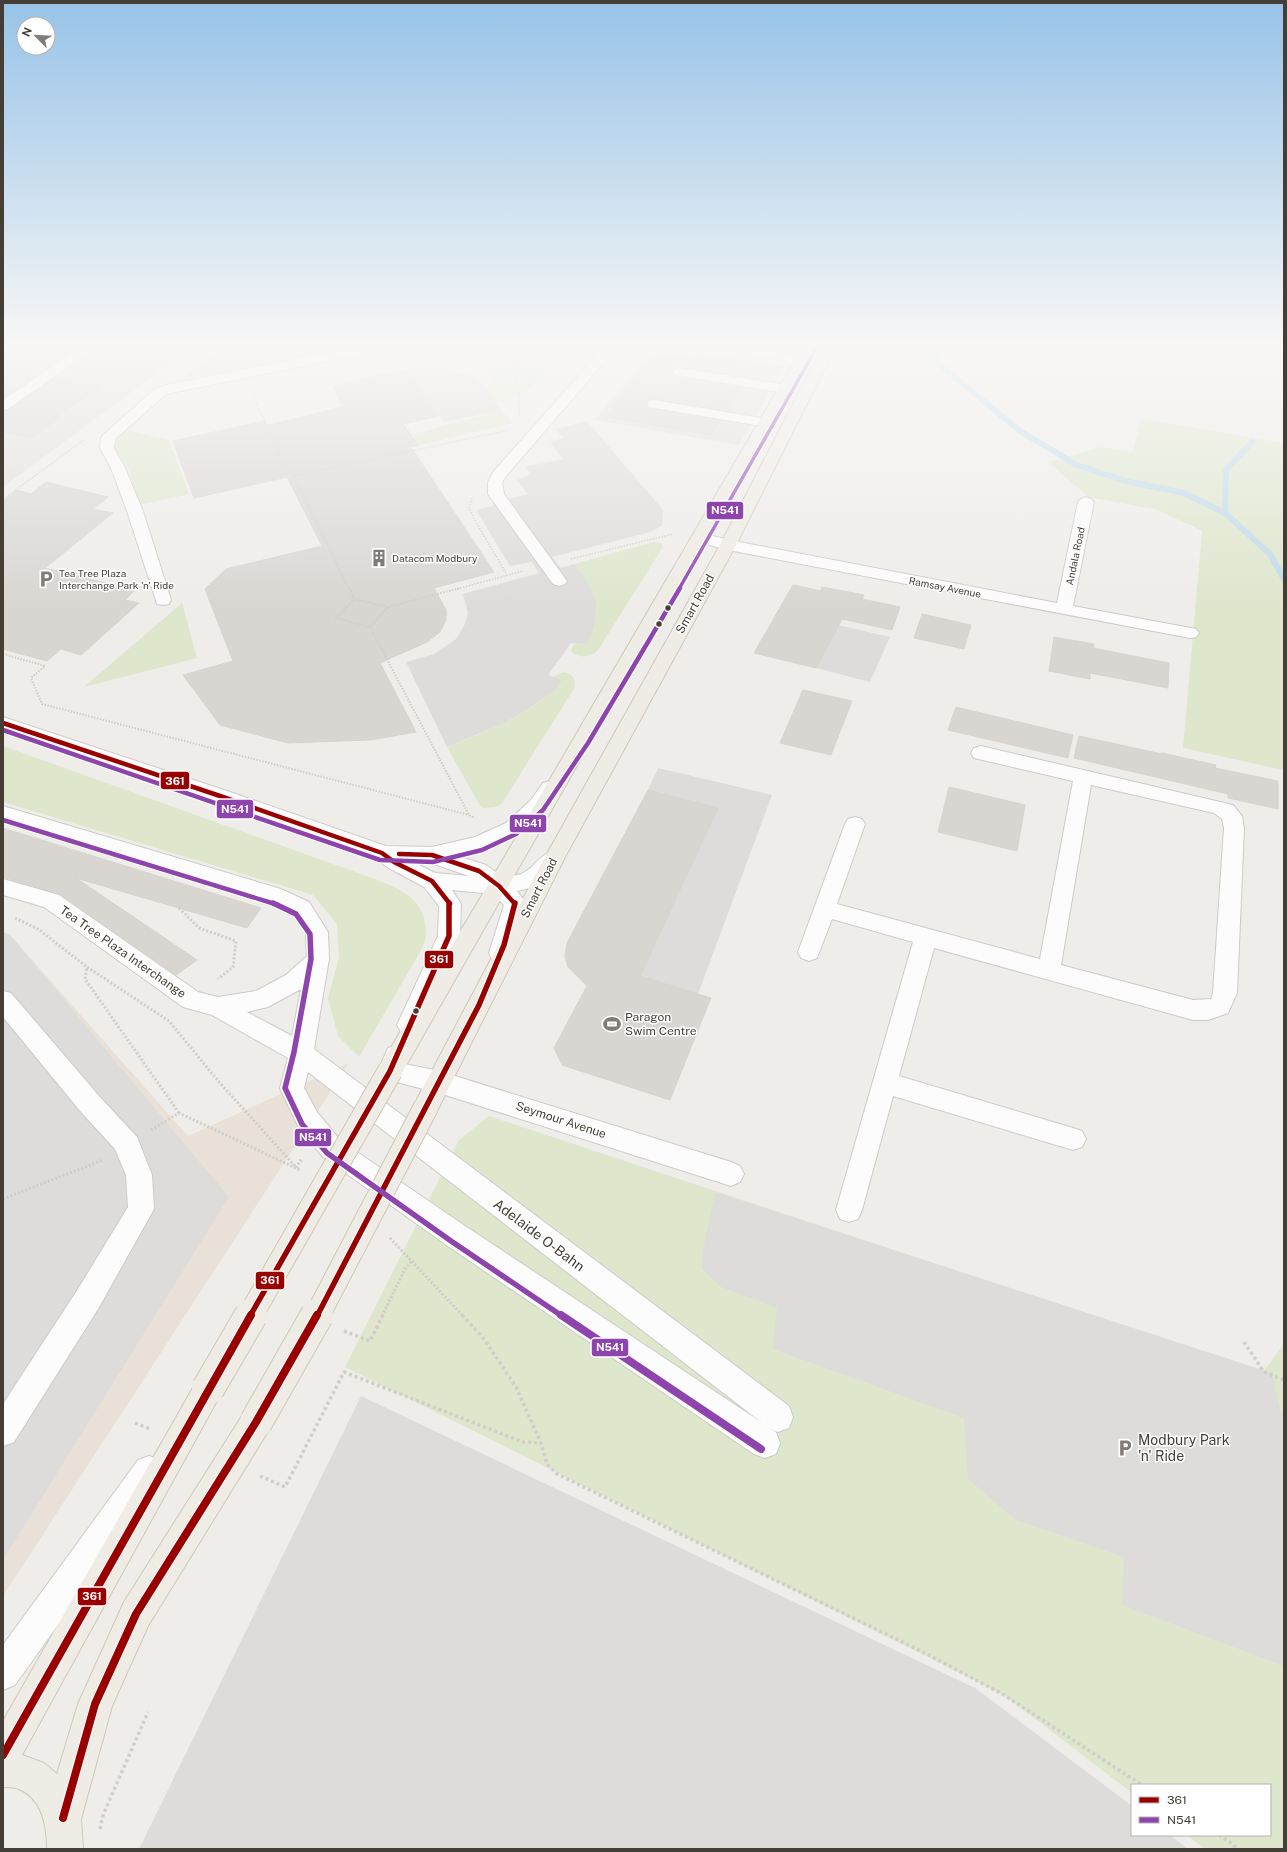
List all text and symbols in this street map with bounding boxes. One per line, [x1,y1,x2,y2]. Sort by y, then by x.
north arrow [16,16,56,56]
text: N [20,26,34,38]
line badge: N541 [706,501,744,520]
text: N541 [711,504,739,516]
street label: Andala Road [1063,526,1087,586]
building icon: Datacom Modbury [369,548,389,568]
place label: Datacom Modbury [392,552,478,564]
place label: Tea Tree Plaza Interchange Park 'n' Ride [59,567,174,591]
parking icon: Tea Tree Plaza Interchange Park 'n' Ride [36,569,56,589]
street label: Smart Road [673,572,717,636]
street label: Ramsay Avenue [908,574,982,600]
unlabelled marker [663,603,673,613]
unlabelled marker [654,619,664,629]
line badge: 361 [160,771,190,790]
text: 361 [165,775,185,787]
line badge: N541 [216,799,254,819]
text: N541 [221,803,249,815]
line badge: N541 [509,814,547,833]
text: N541 [514,817,542,829]
street label: Smart Road [518,856,560,920]
street label: Tea Tree Plaza Interchange [57,903,189,1001]
line badge: 361 [424,950,454,969]
text: 361 [429,953,449,965]
unlabelled marker [411,1006,421,1016]
place label: Paragon Swim Centre [625,1010,697,1038]
sports icon: Paragon Swim Centre [602,1014,622,1034]
street label: Seymour Avenue [514,1099,608,1141]
line badge: N541 [294,1128,332,1147]
text: N541 [299,1131,327,1143]
street label: Adelaide O-Bahn [490,1196,588,1274]
line badge: 361 [255,1271,285,1290]
text: 361 [260,1274,280,1286]
line badge: N541 [591,1338,629,1357]
text: N541 [596,1341,624,1353]
place label: Modbury Park 'n' Ride [1138,1432,1230,1464]
parking icon: Modbury Park 'n' Ride [1115,1438,1135,1458]
line badge: 361 [77,1587,107,1606]
text: 361 [82,1590,102,1602]
legend [1131,1784,1271,1836]
text: 361 [1167,1793,1187,1807]
text: N541 [1167,1813,1196,1827]

